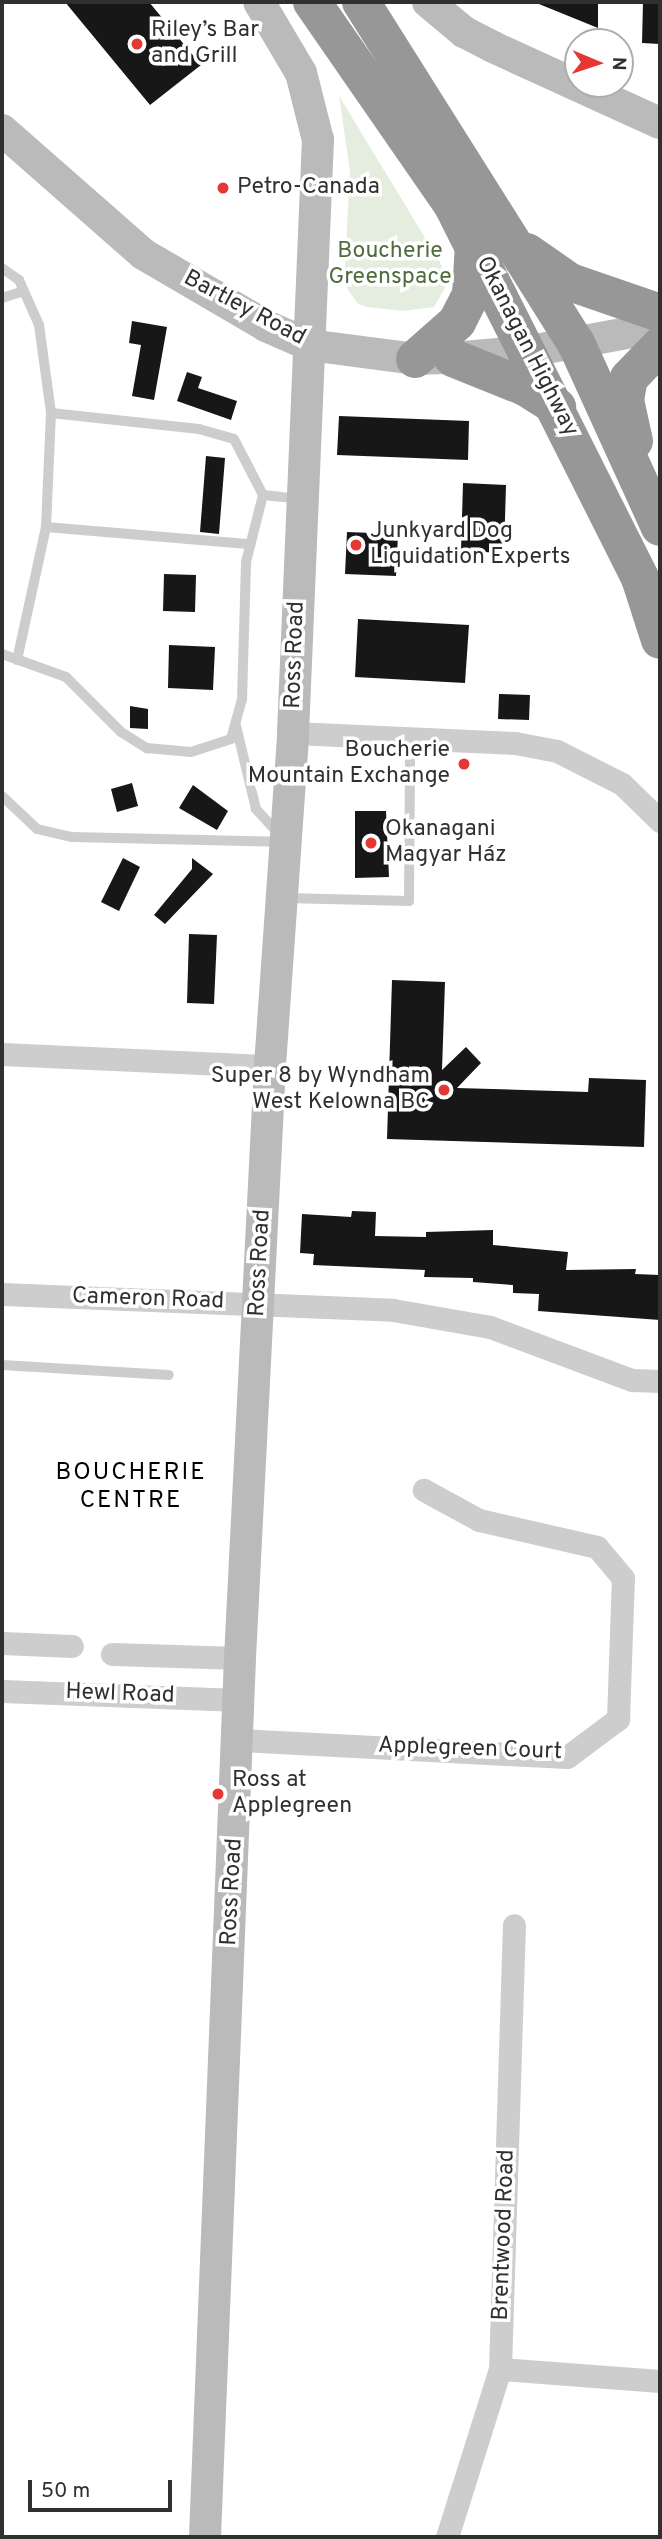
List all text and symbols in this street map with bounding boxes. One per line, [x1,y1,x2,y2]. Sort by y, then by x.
place label: Riley’s Bar and Grill [151,17,259,71]
north arrow [564,28,634,98]
marker: Riley’s Bar and Grill [129,36,145,52]
text: N [606,56,630,71]
place label: Petro-Canada [237,174,380,202]
marker: Petro-Canada [215,180,231,196]
park label: Boucherie Greenspace [328,238,452,292]
street label: Okanagan Highway [469,252,583,442]
street label: Bartley Road [178,265,310,353]
place label: Junkyard Dog Liquidation Experts [370,518,571,572]
marker: Junkyard Dog Liquidation Experts [348,537,364,553]
street label: Ross Road [280,601,312,709]
place label: Boucherie Mountain Exchange [248,737,450,791]
marker: Boucherie Mountain Exchange [456,756,472,772]
place label: Okanagani Magyar Ház [385,816,507,870]
marker: Okanagani Magyar Ház [363,835,379,851]
place label: Super 8 by Wyndham West Kelowna BC [210,1063,430,1117]
marker: Super 8 by Wyndham West Kelowna BC [436,1082,452,1098]
street label: Ross Road [244,1209,278,1317]
street label: Cameron Road [71,1284,225,1316]
district label: BOUCHERIE CENTRE [57,1460,205,1516]
street label: Hewl Road [65,1679,175,1711]
street label: Applegreen Court [377,1733,563,1767]
place label: Ross at Applegreen [232,1767,352,1821]
marker: Ross at Applegreen [210,1786,226,1802]
street label: Ross Road [216,1838,250,1946]
street label: Brentwood Road [488,2149,522,2321]
scale bar [32,2466,175,2510]
text: 50 m [41,2478,90,2505]

